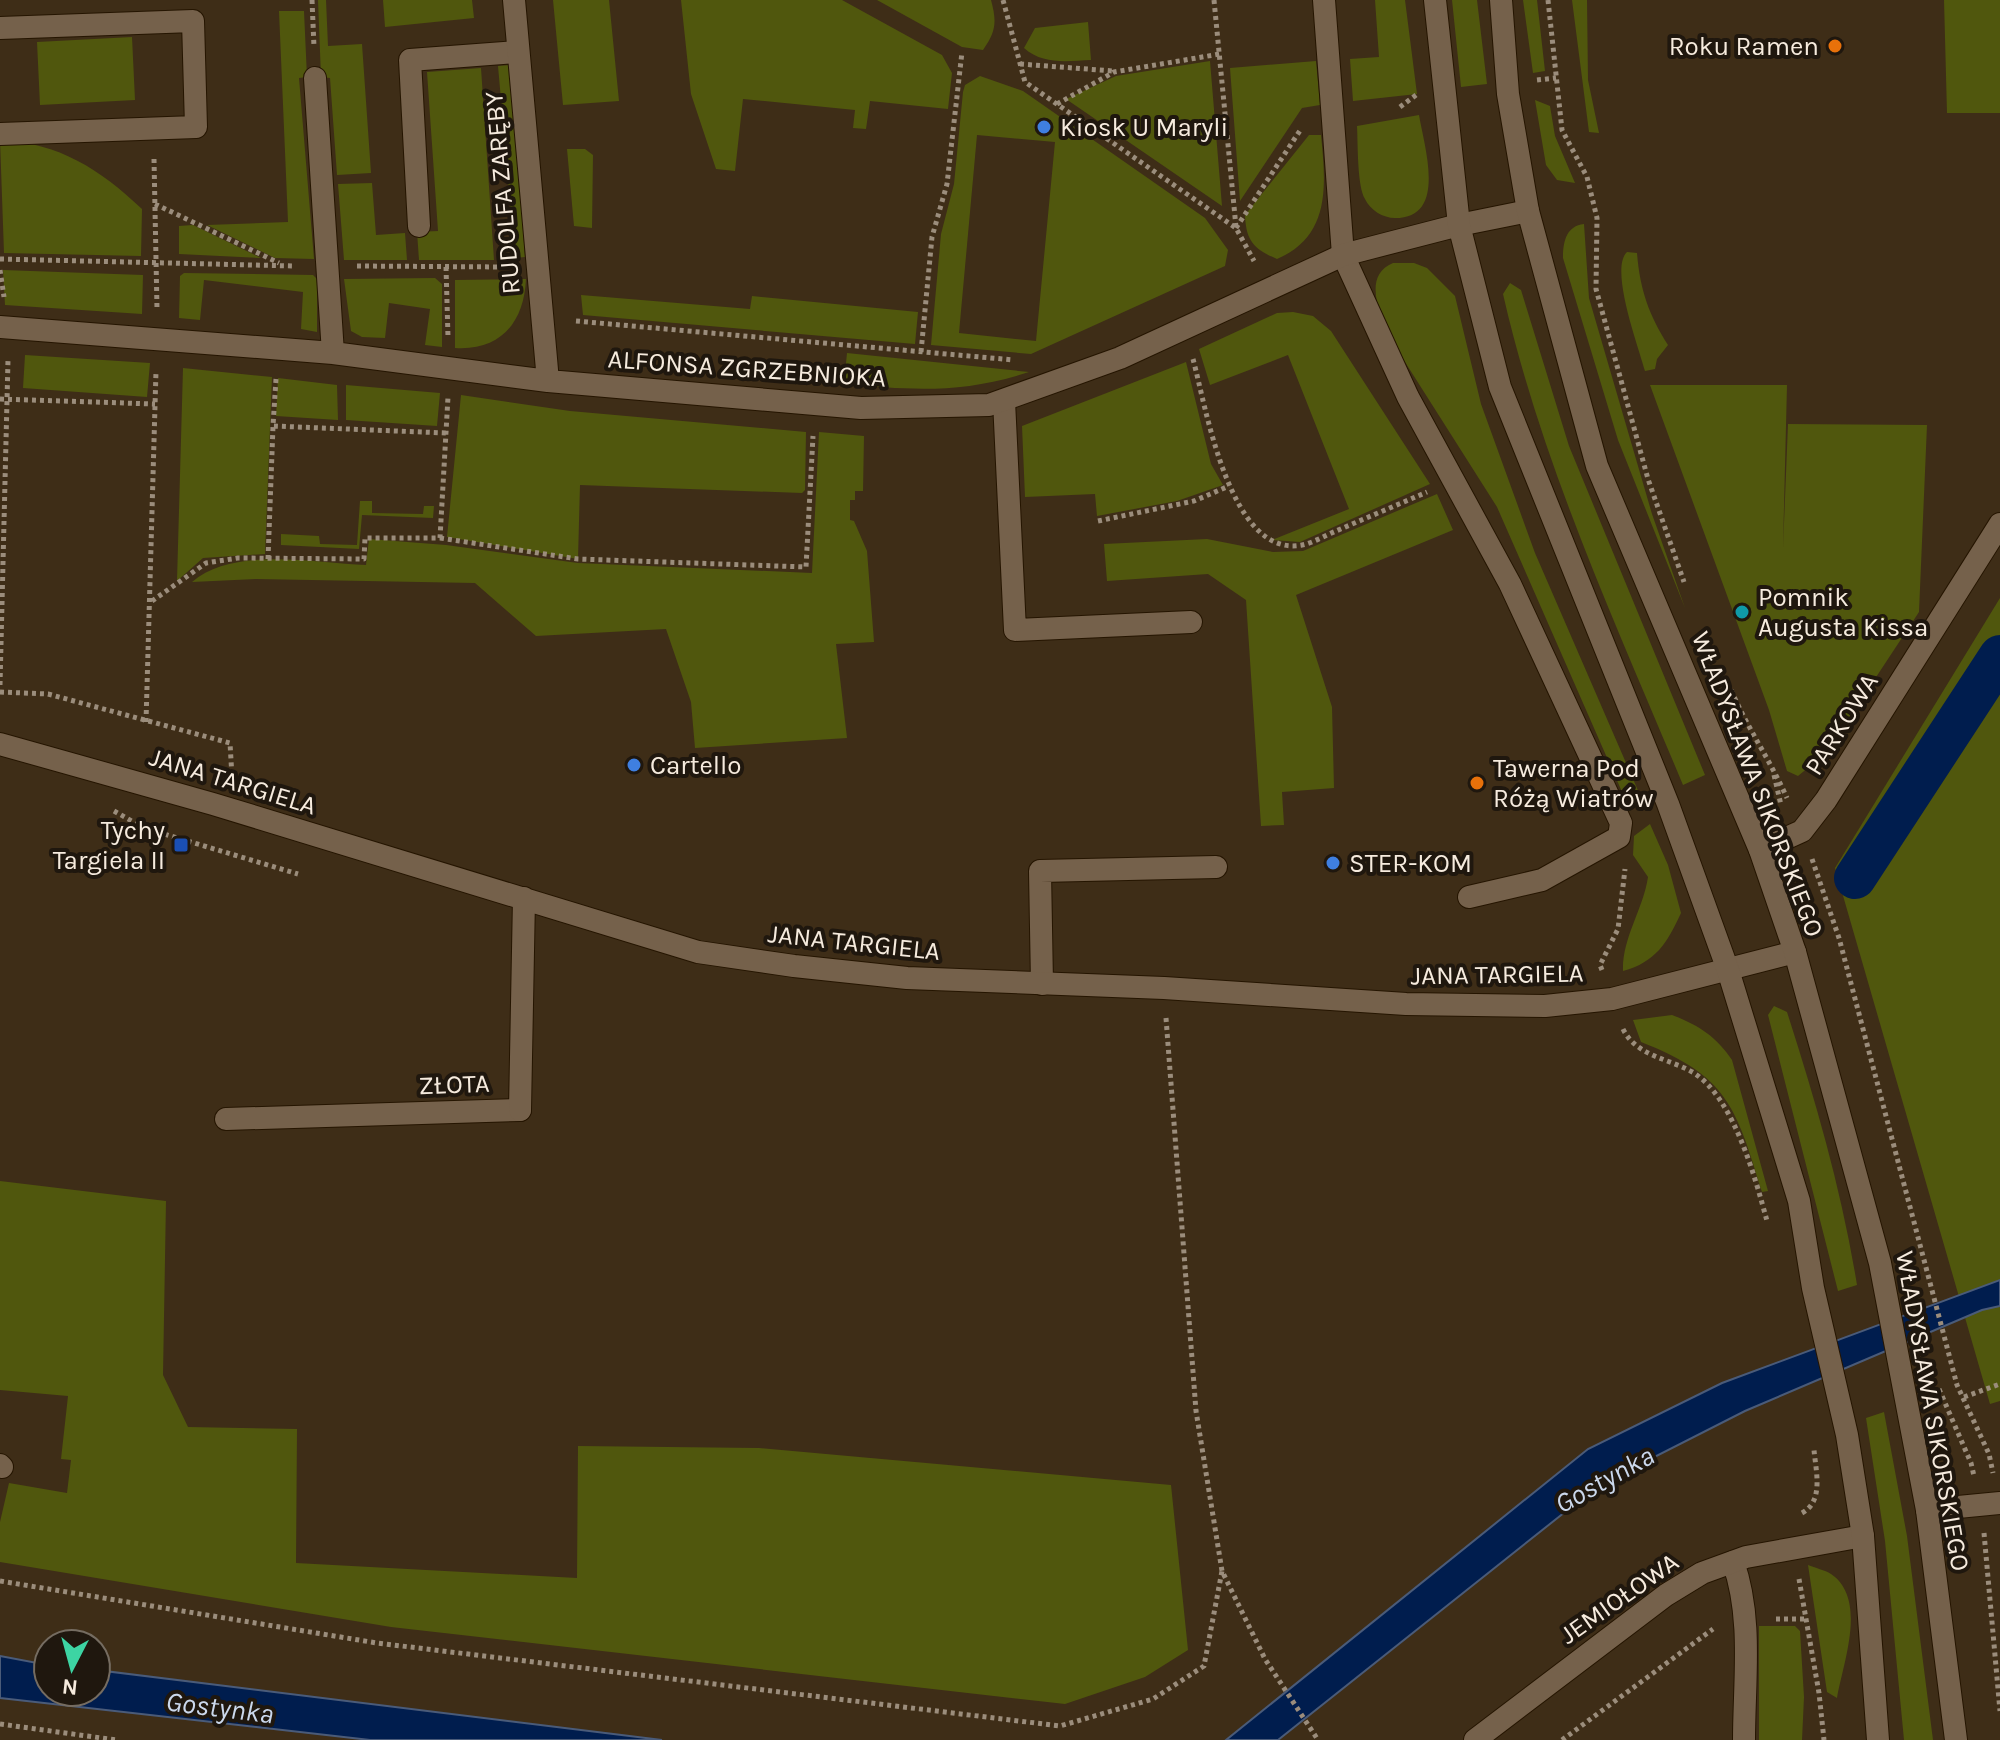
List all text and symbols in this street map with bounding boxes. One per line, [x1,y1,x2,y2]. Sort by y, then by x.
place label: Roku Ramen [1669,31,1819,62]
marker: Roku Ramen [1826,37,1844,55]
street label: RUDOLFA ZARĘBY [478,89,527,296]
place label: Kiosk U Maryli [1060,112,1228,143]
marker: Kiosk U Maryli [1035,118,1053,136]
street label: ALFONSA ZGRZEBNIOKA [607,343,887,394]
place label: Pomnik Augusta Kissa [1758,582,1928,643]
marker: Pomnik Augusta Kissa [1733,603,1751,621]
street label: WŁADYSŁAWA SIKORSKIEGO [1685,627,1830,941]
street label: PARKOWA [1798,668,1885,781]
street label: JANA TARGIELA [146,741,320,822]
place label: Cartello [650,750,742,781]
place label: Tawerna Pod Różą Wiatrów [1493,753,1654,814]
marker: Cartello [625,756,643,774]
marker: Tawerna Pod Różą Wiatrów [1468,774,1486,792]
place label: Tychy Targiela II [53,815,165,876]
marker: Tychy Targiela II [172,836,190,854]
place label: STER-KOM [1349,848,1472,879]
marker: STER-KOM [1324,854,1342,872]
street label: JANA TARGIELA [766,918,942,967]
street label: JANA TARGIELA [1410,957,1584,992]
street label: ZŁOTA [418,1068,490,1101]
street label: WŁADYSŁAWA SIKORSKIEGO [1889,1249,1976,1574]
water label: Gostynka [1549,1439,1660,1520]
street label: JEMIOŁOWA [1554,1546,1685,1651]
north arrow [32,1628,112,1708]
text: N [61,1673,79,1701]
water label: Gostynka [164,1685,276,1730]

